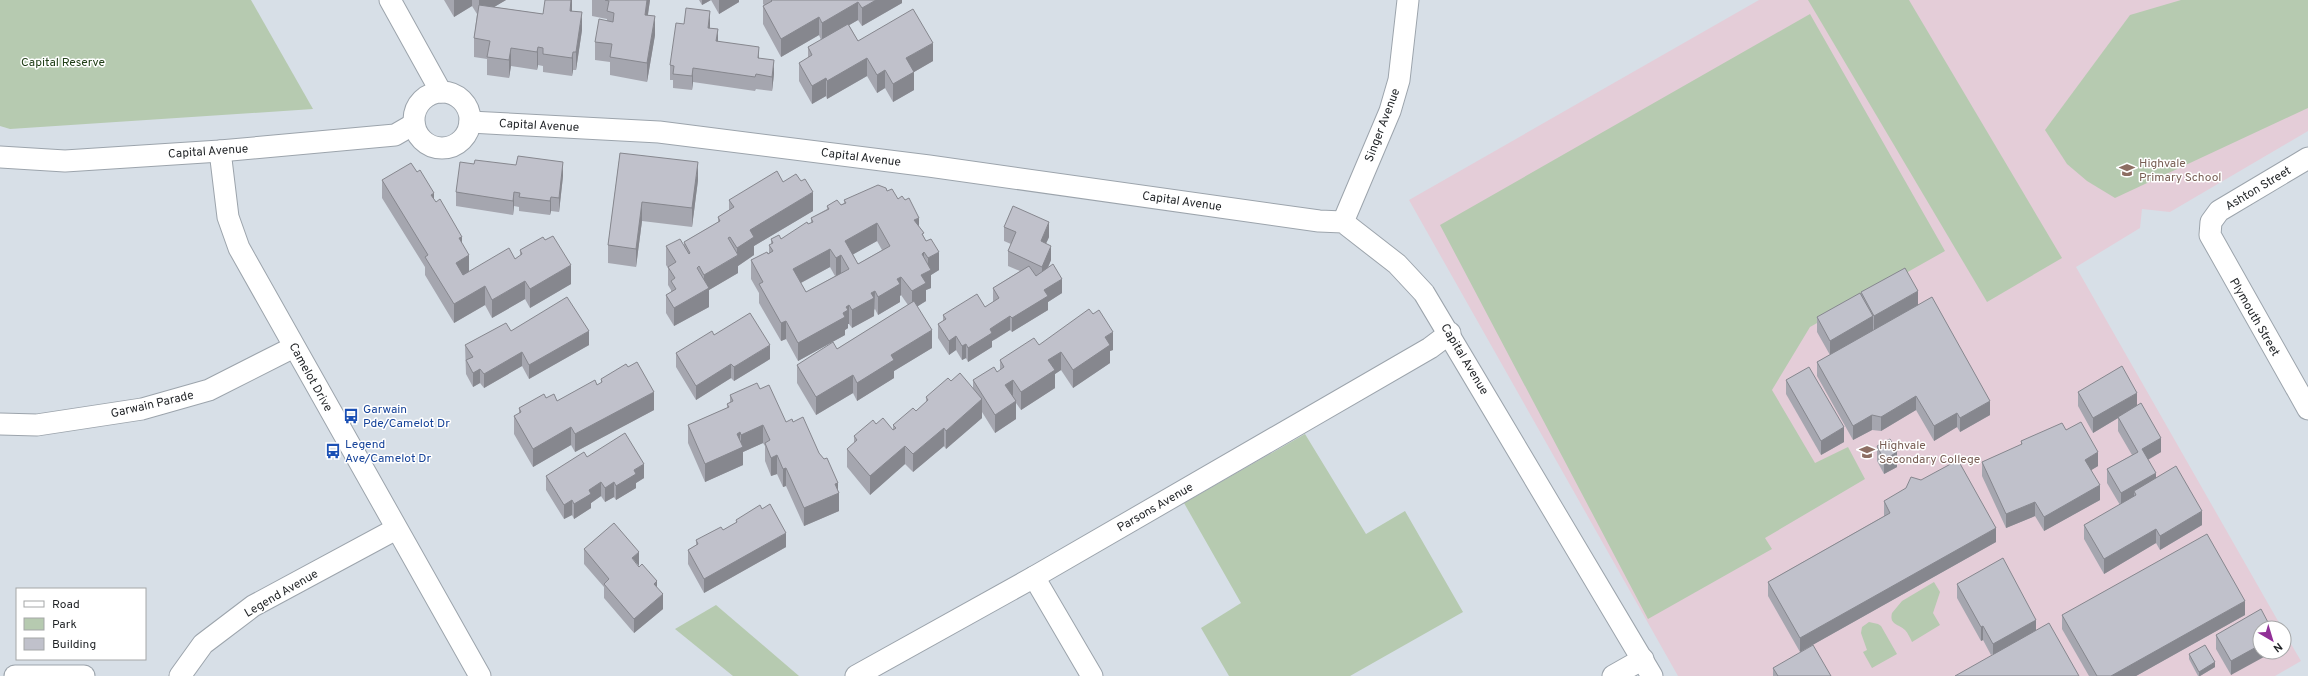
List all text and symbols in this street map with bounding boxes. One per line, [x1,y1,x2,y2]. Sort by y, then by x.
park label: Capital Reserve [21,55,105,71]
street label: Singer Avenue [1362,86,1404,164]
street label: Capital Avenue [498,116,580,136]
street label: Capital Avenue [167,141,249,163]
street label: Capital Avenue [820,145,902,171]
place label: Highvale Primary School [2139,156,2222,186]
school or university icon: Highvale Primary School [2118,161,2136,179]
street label: Ashton Street [2223,163,2294,215]
street label: Capital Avenue [1141,188,1223,216]
street label: Plymouth Street [2225,275,2283,360]
street label: Capital Avenue [1437,321,1492,398]
street label: Camelot Drive [285,340,336,415]
street label: Garwain Parade [109,388,195,422]
place label: Garwain Pde/Camelot Dr [363,402,450,432]
bus stop icon: Garwain Pde/Camelot Dr [342,407,360,425]
place label: Legend Ave/Camelot Dr [345,437,431,467]
place label: Highvale Secondary College [1879,438,1980,468]
bus stop icon: Legend Ave/Camelot Dr [324,442,342,460]
school or university icon: Highvale Secondary College [1858,443,1876,461]
street label: Parsons Avenue [1115,480,1196,536]
street label: Legend Avenue [242,566,321,621]
legend [16,588,146,660]
text: Road [52,597,80,613]
text: Park [52,617,77,633]
north arrow [2252,620,2292,660]
text: Building [52,637,96,653]
text: N [2270,639,2285,655]

